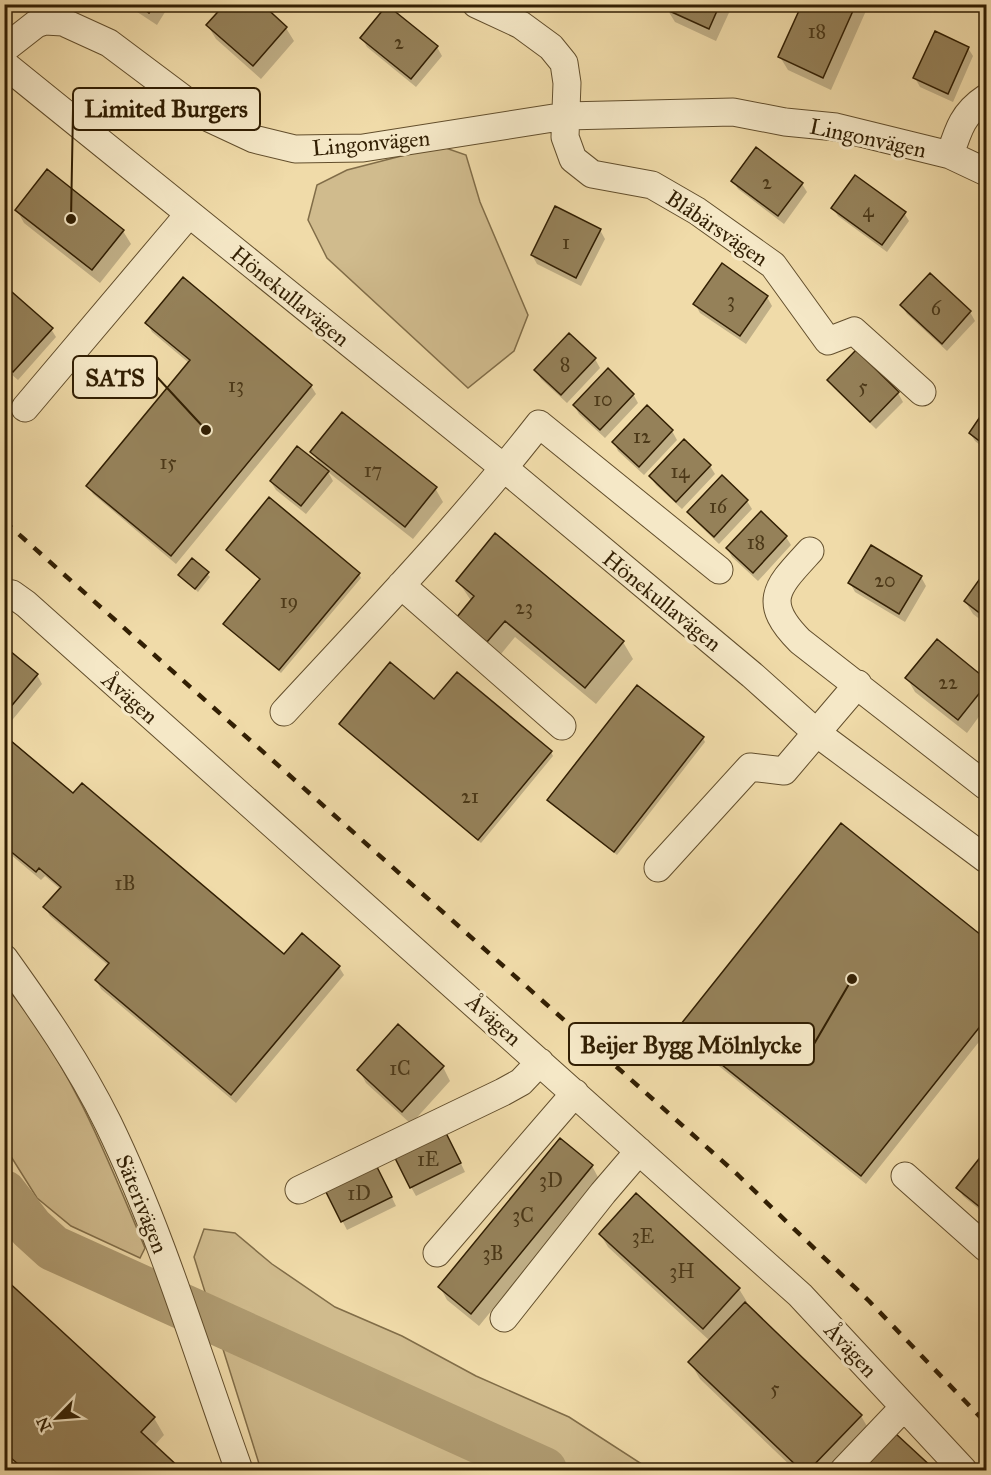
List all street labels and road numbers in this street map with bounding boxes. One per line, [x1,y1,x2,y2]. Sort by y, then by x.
street label: Lingonvägen [807,112,929,164]
street label: Lingonvägen [311,124,431,162]
street label: Blåbärsvägen [661,184,773,272]
street label: Hönekullavägen [225,240,355,352]
street label: Hönekullavägen [597,545,727,657]
street label: Åvägen [96,666,163,730]
street label: Åvägen [460,988,527,1052]
street label: Säterivägen [110,1151,174,1257]
street label: Åvägen [818,1316,883,1383]

